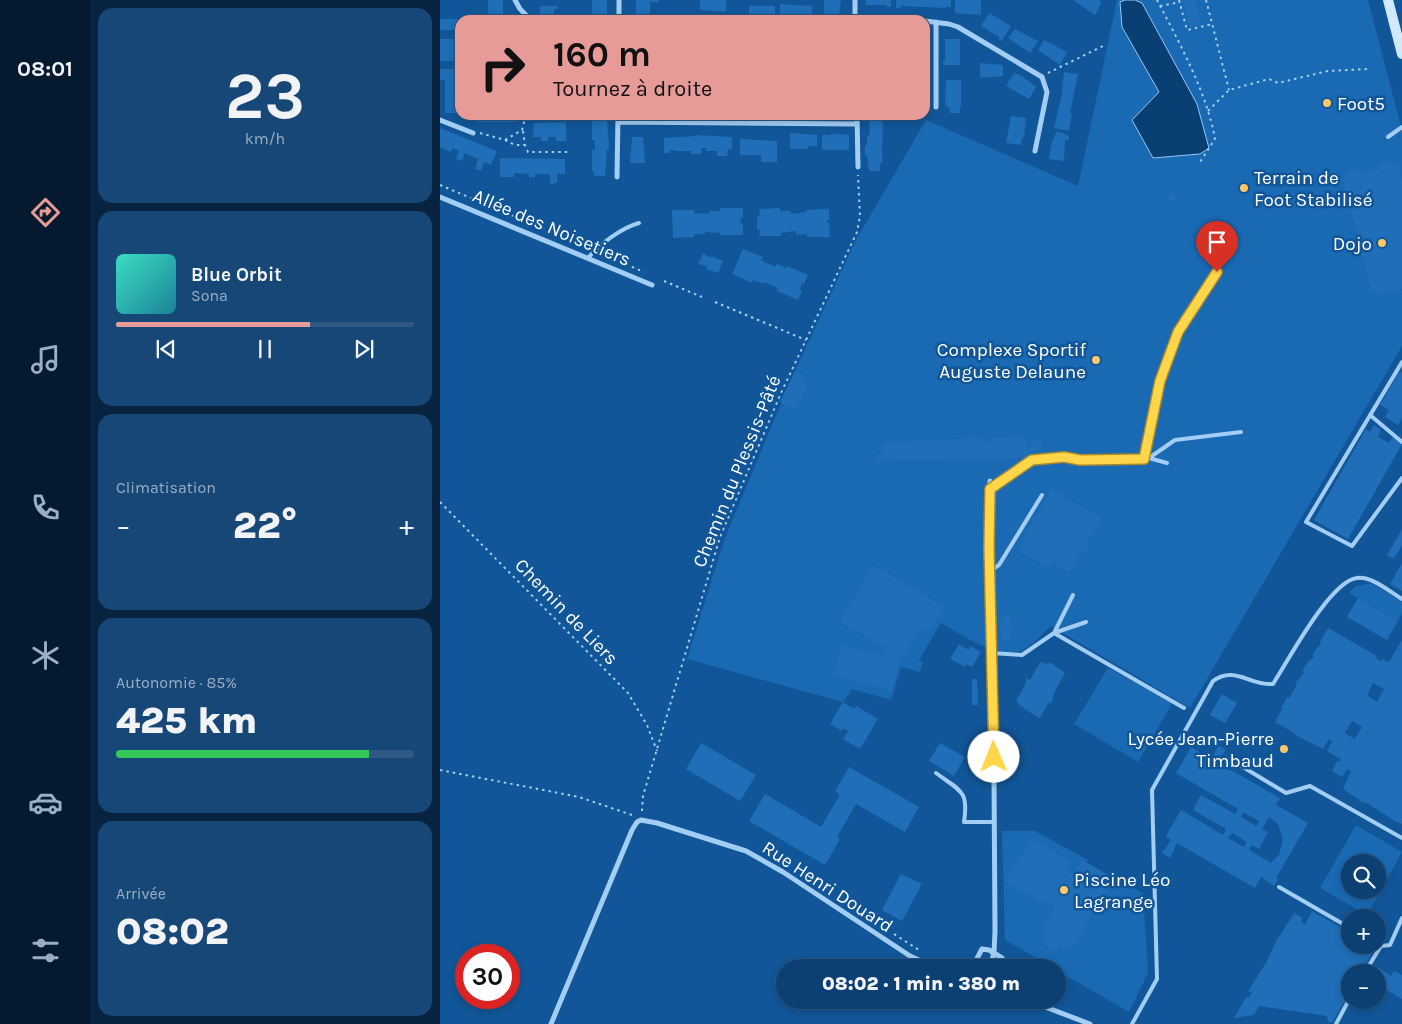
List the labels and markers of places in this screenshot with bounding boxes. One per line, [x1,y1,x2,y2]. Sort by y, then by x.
place label: Foot5 [1337,93,1385,115]
marker: Foot5 [1321,97,1333,109]
place label: Terrain de Foot Stabilisé [1254,167,1373,211]
marker: Terrain de Foot Stabilisé [1238,182,1250,194]
pin [1196,221,1238,272]
place label: Dojo [1333,233,1372,255]
marker: Dojo [1376,237,1388,249]
place label: Complexe Sportif Auguste Delaune [937,339,1086,383]
marker: Complexe Sportif Auguste Delaune [1090,354,1102,366]
place label: Lycée Jean-Pierre Timbaud [1128,728,1274,772]
marker: Lycée Jean-Pierre Timbaud [1278,743,1290,755]
place label: Piscine Léo Lagrange [1074,869,1170,913]
marker: Piscine Léo Lagrange [1058,884,1070,896]

